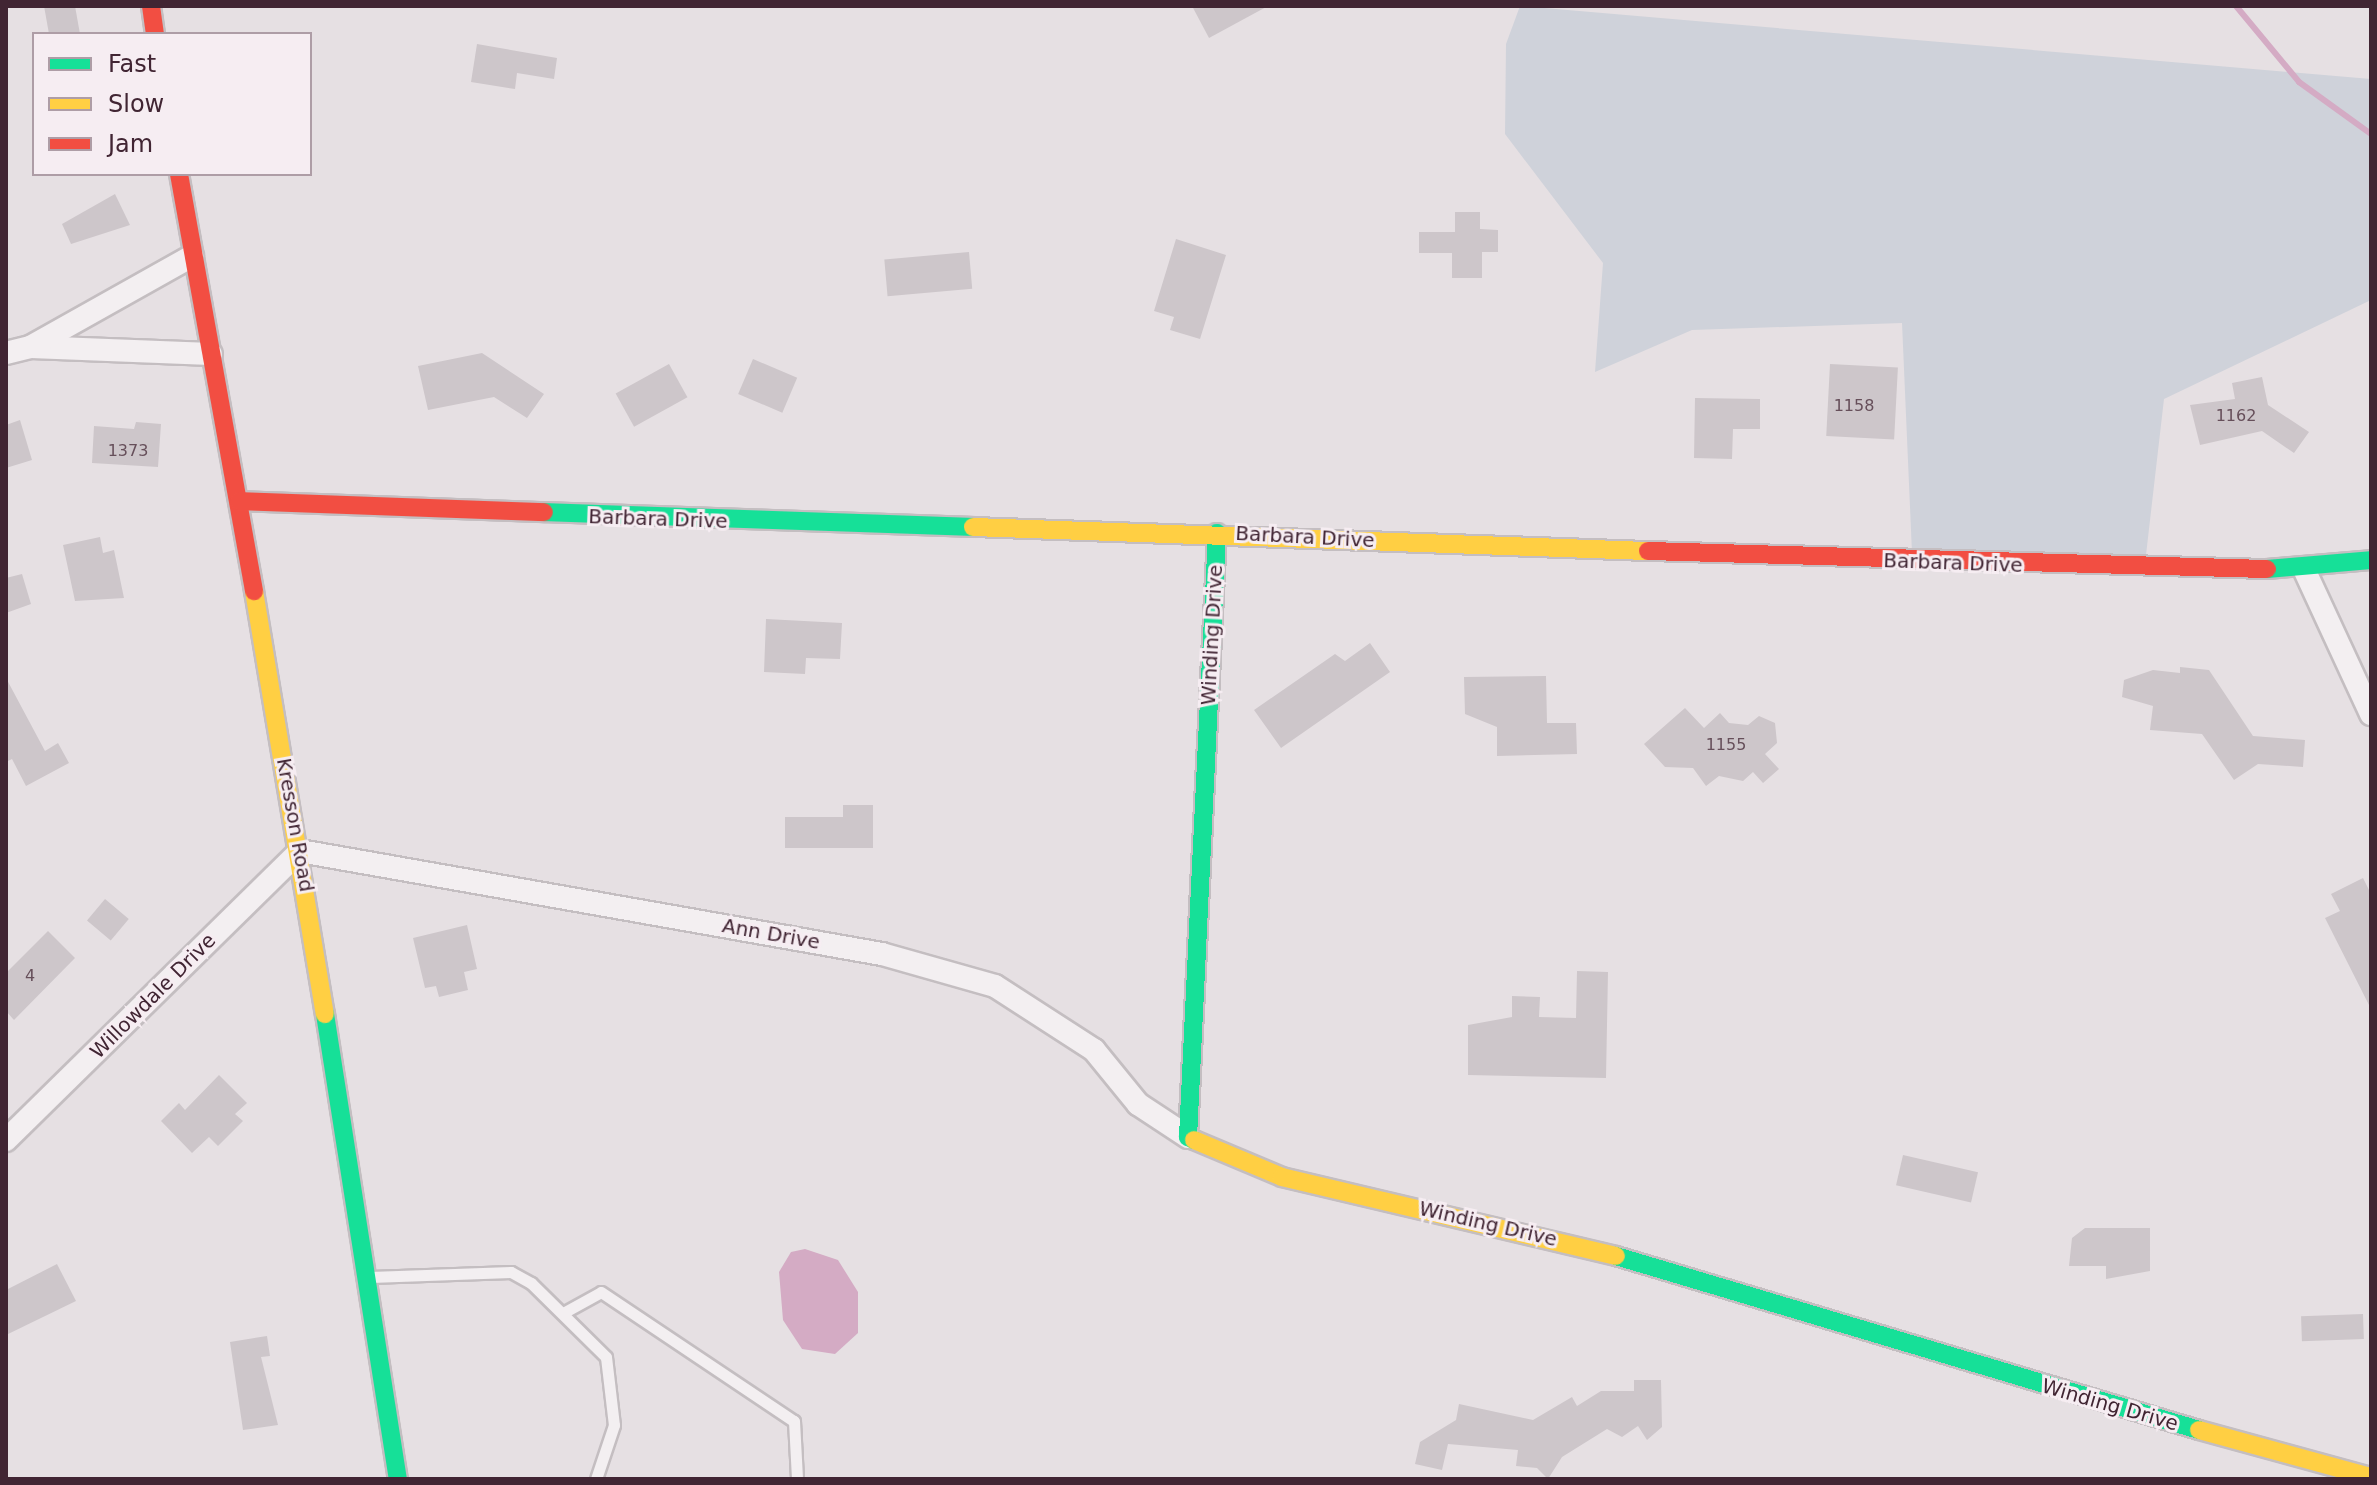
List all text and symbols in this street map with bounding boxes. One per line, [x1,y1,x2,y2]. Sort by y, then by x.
legend [32,32,312,176]
text: Fast [108,50,156,78]
text: Slow [108,90,164,118]
text: Jam [108,130,153,158]
house number: 1158 [1834,396,1874,416]
house number: 1162 [2216,406,2256,426]
house number: 1373 [108,441,148,461]
street label: Barbara Drive [588,505,728,533]
street label: Barbara Drive [1235,521,1375,553]
street label: Barbara Drive [1883,549,2023,577]
street label: Winding Drive [1196,564,1228,706]
house number: 1155 [1706,735,1746,755]
street label: Kresson Road [271,756,319,894]
street label: Ann Drive [720,914,822,954]
street label: Willowdale Drive [85,928,221,1064]
house number: 4 [25,966,35,986]
street label: Winding Drive [1417,1196,1559,1252]
street label: Winding Drive [2039,1374,2181,1436]

